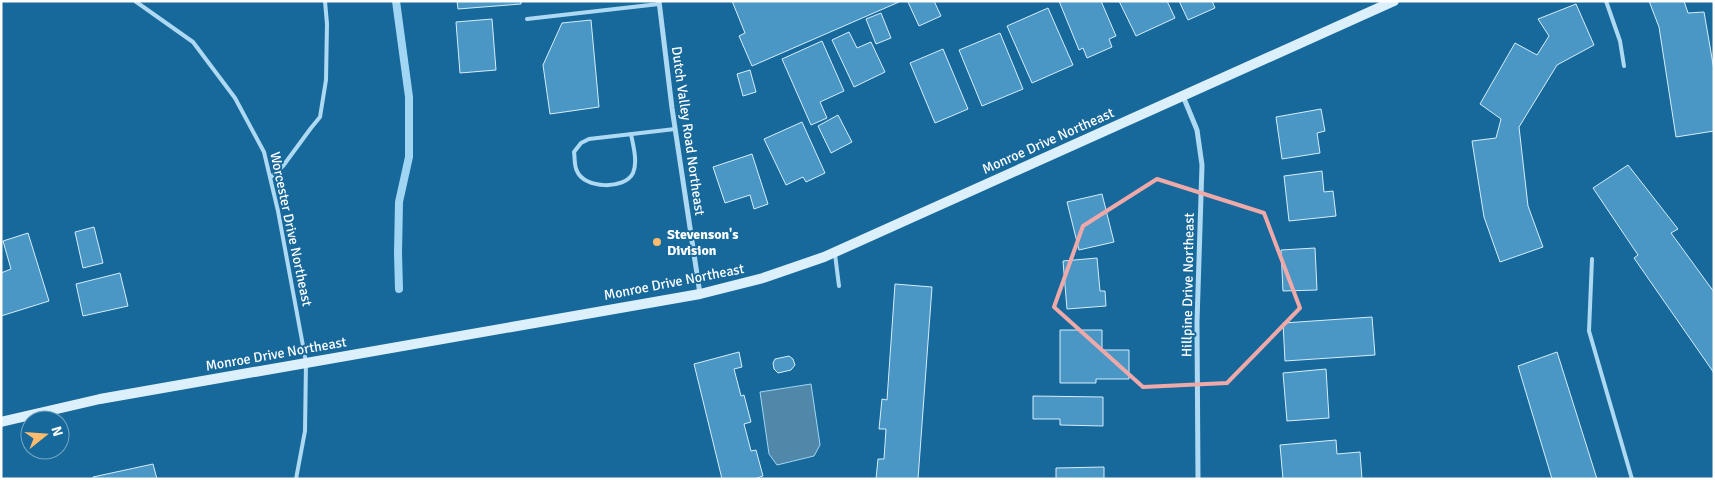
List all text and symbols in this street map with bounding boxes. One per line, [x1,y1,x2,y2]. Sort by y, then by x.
street label: Dutch Valley Road Northeast [668,45,708,217]
street label: Monroe Drive Northeast [979,104,1117,178]
street label: Worcester Drive Northeast [266,150,316,308]
street label: Hillpine Drive Northeast [1178,213,1198,357]
place label: Stevenson's Division [667,226,739,259]
marker: Stevenson's Division [651,236,663,248]
street label: Monroe Drive Northeast [602,260,746,304]
street label: Monroe Drive Northeast [204,333,348,375]
north arrow [20,410,70,460]
text: N [47,424,67,438]

